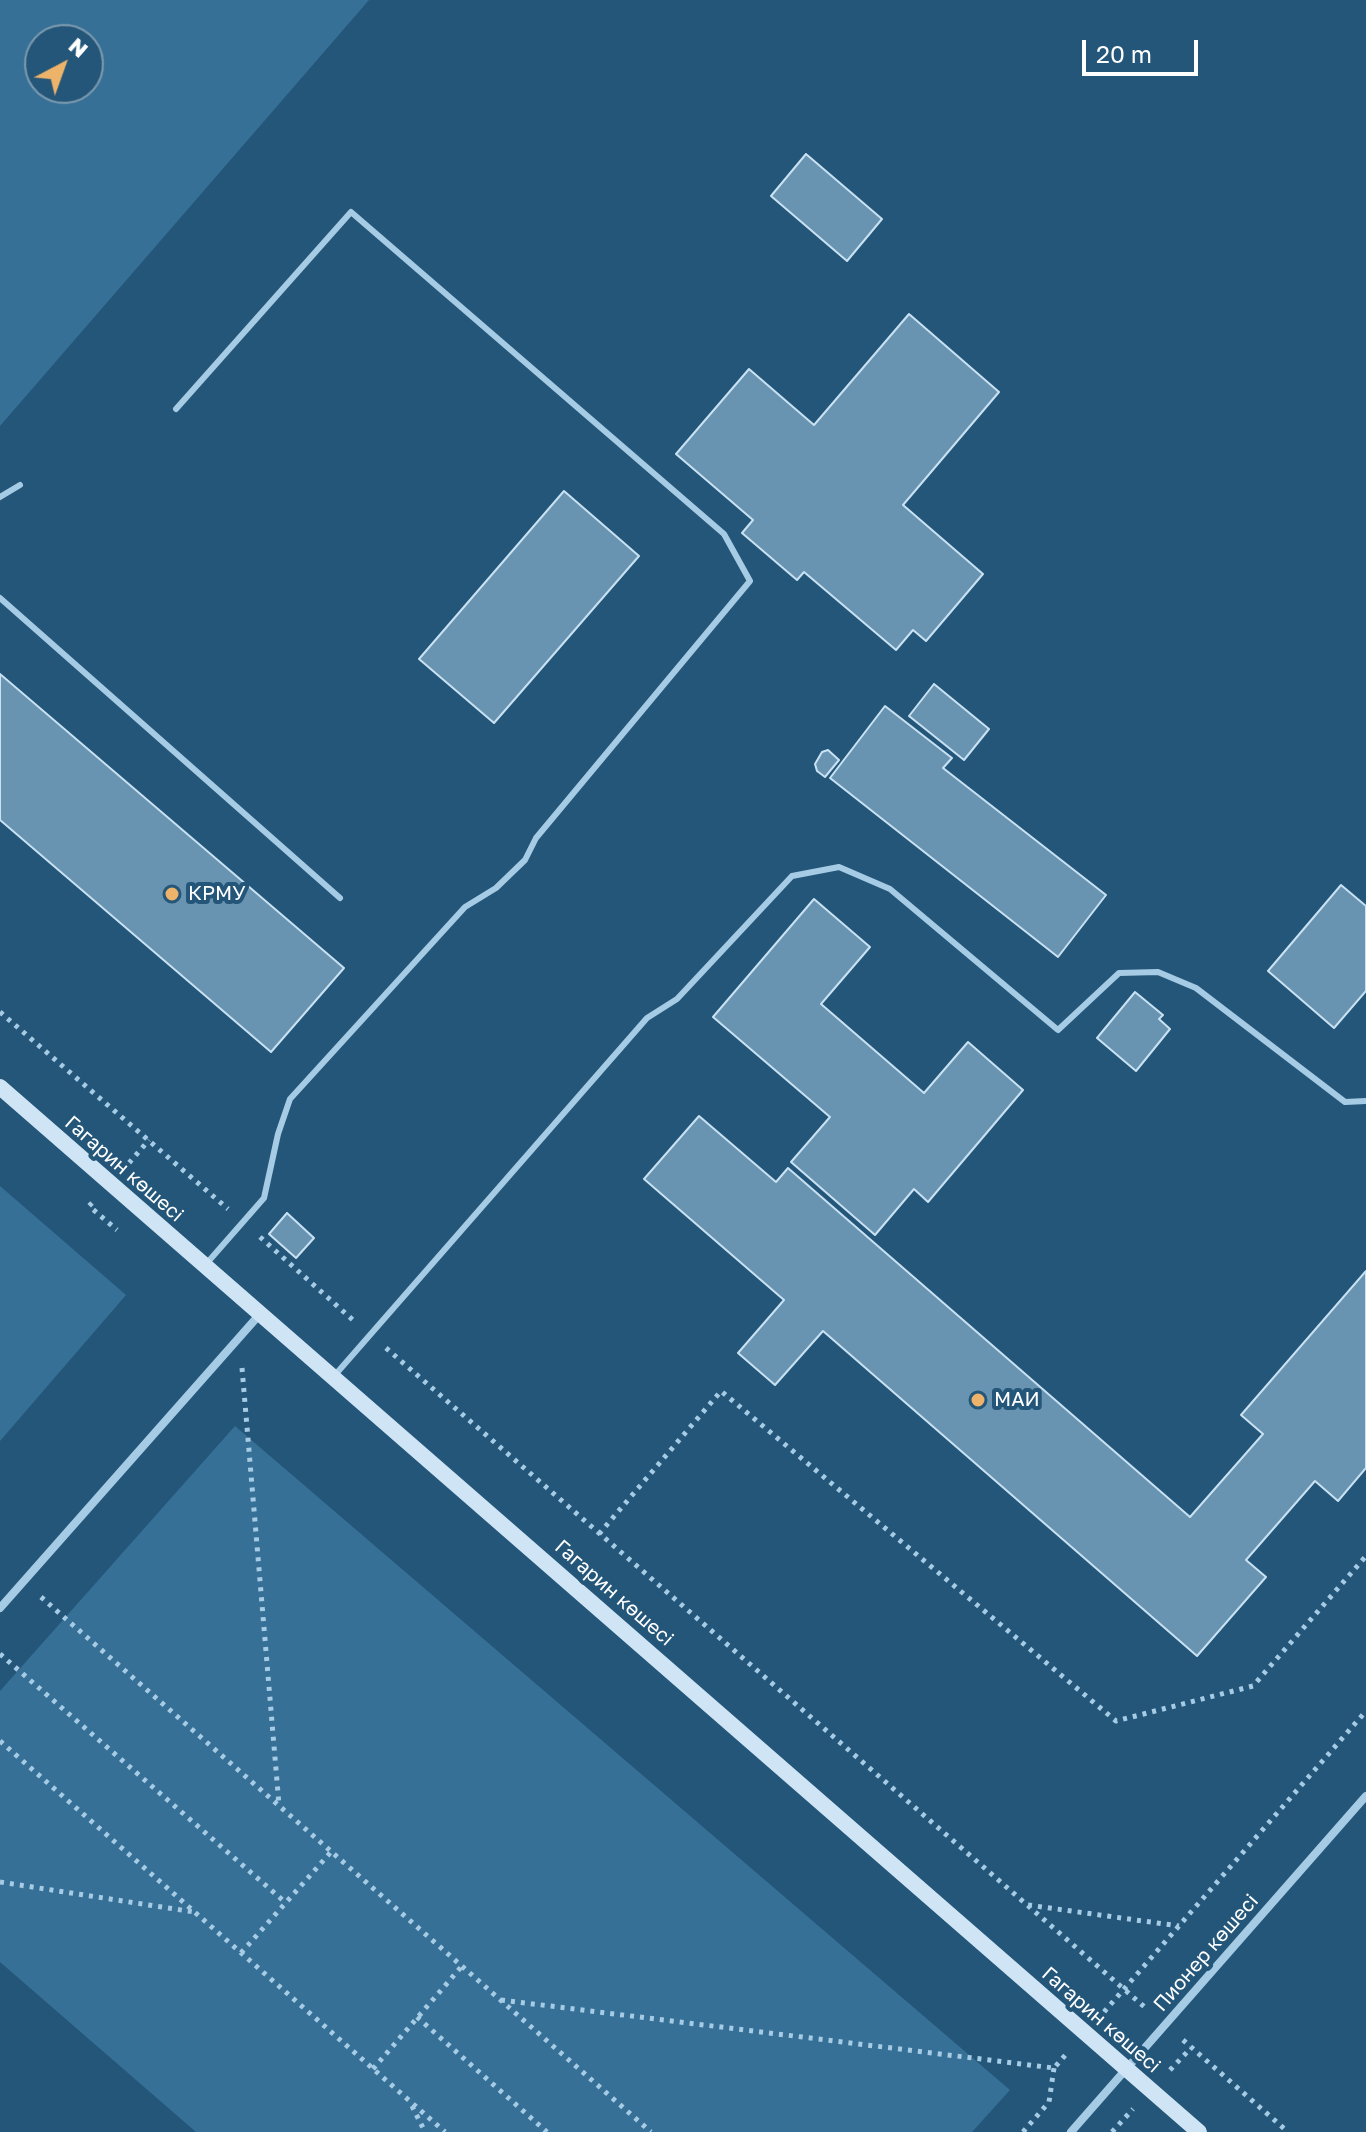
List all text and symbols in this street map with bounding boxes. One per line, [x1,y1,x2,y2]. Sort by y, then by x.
north arrow [24,24,104,104]
scale bar [1086,24,1202,74]
text: N [64,31,94,63]
text: 20 m [1096,39,1152,68]
place label: КРМУ [188,882,246,906]
marker: КРМУ [163,885,181,903]
street label: Гагарин көшесі [60,1111,188,1227]
place label: МАИ [994,1388,1040,1412]
marker: МАИ [969,1391,987,1409]
street label: Гагарин көшесі [550,1535,678,1651]
street label: Пионер көшесі [1149,1889,1263,2017]
street label: Гагарин көшесі [1037,1962,1165,2078]

